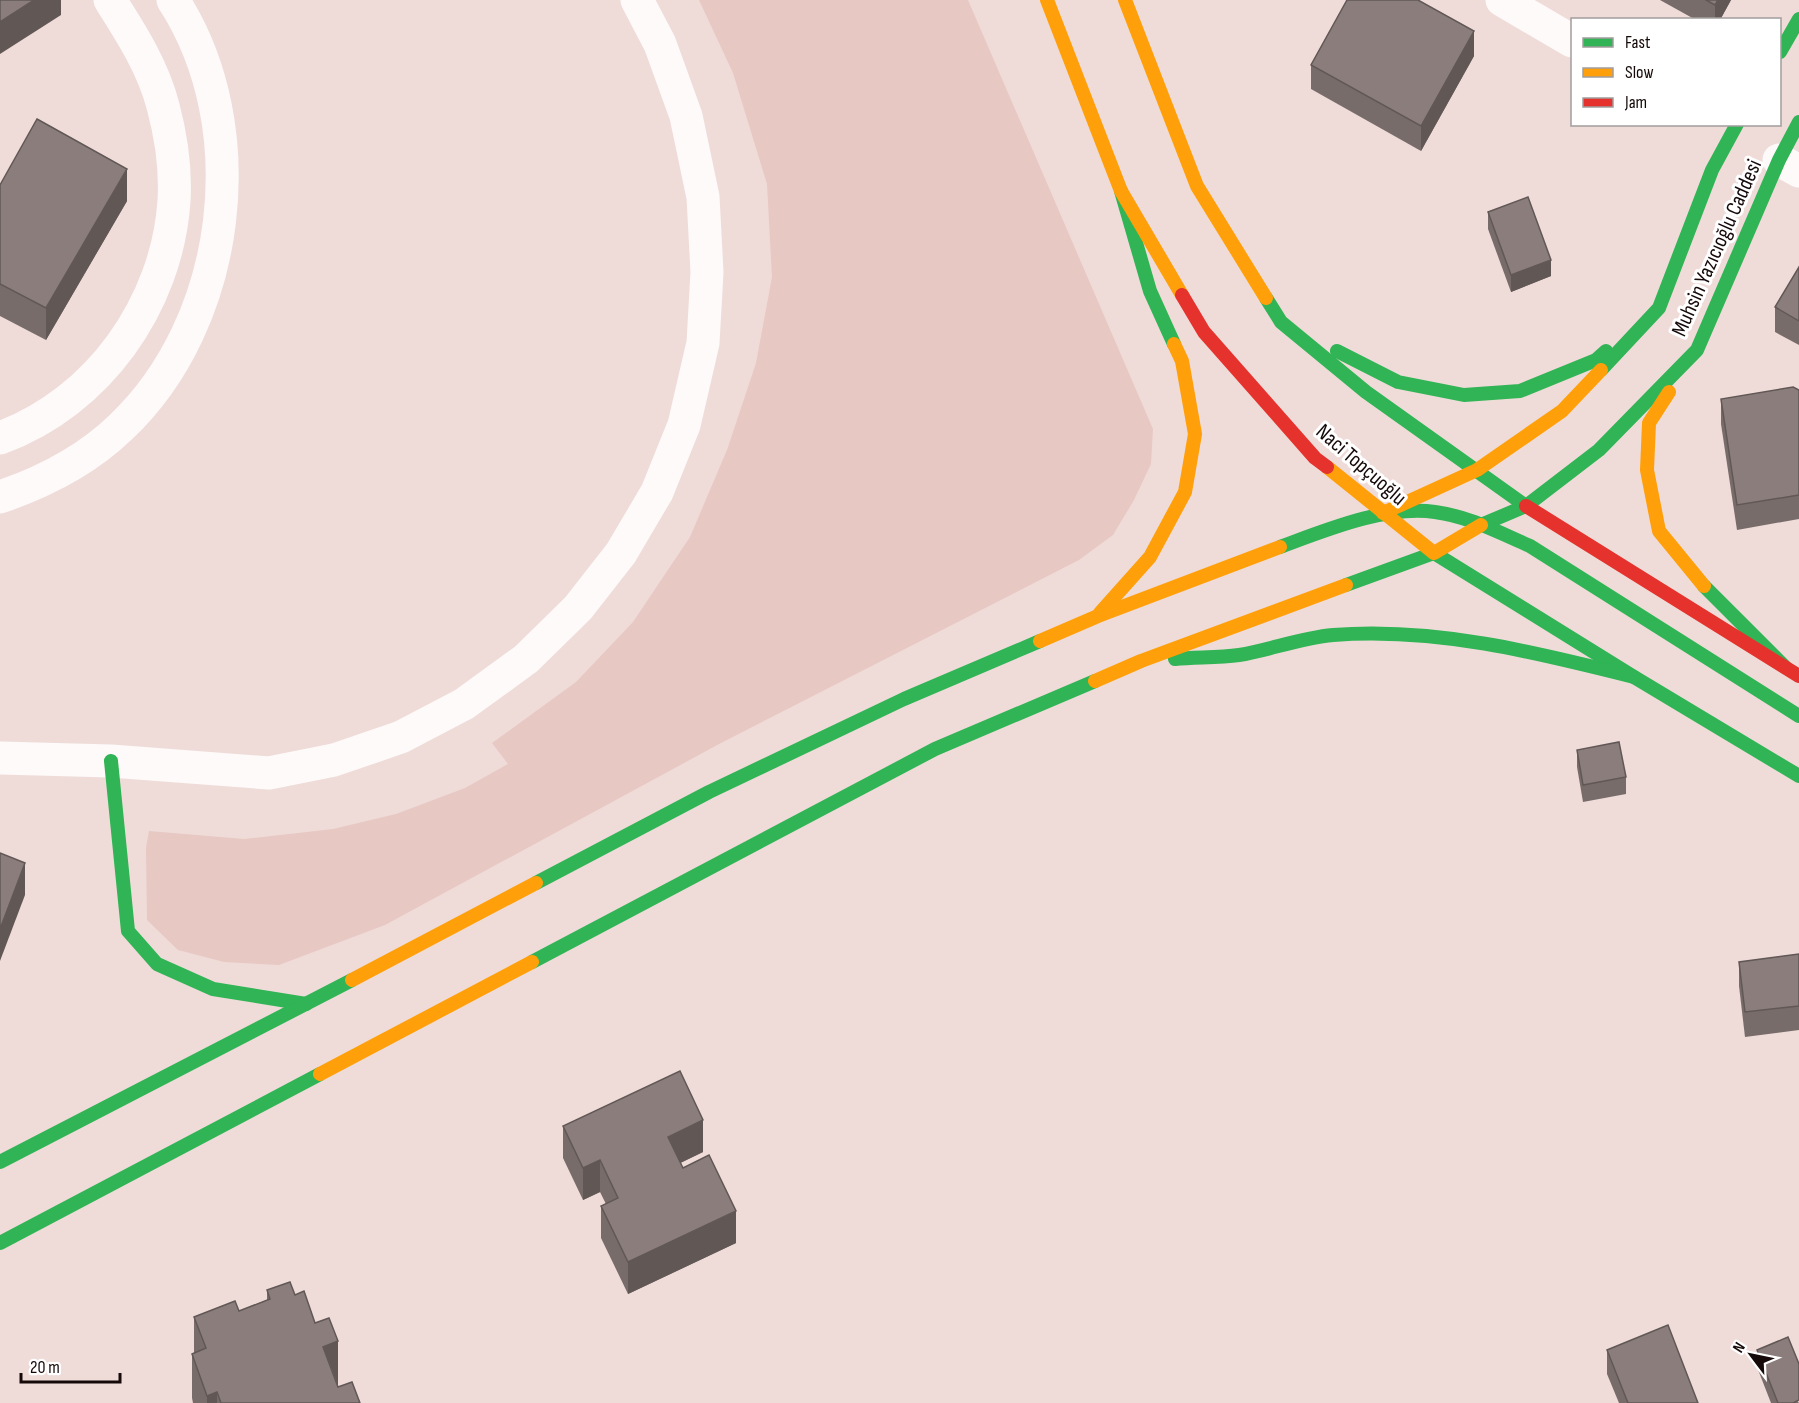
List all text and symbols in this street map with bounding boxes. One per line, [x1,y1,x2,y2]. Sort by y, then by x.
legend [1571,18,1781,126]
text: Fast [1625,32,1651,53]
text: Slow [1625,62,1654,83]
text: Jam [1624,92,1647,113]
street label: Muhsin Yazıcıoğlu Caddesi [1666,155,1768,341]
street label: Naci Topçuoğlu [1310,418,1412,512]
north arrow [1721,1325,1781,1385]
text: N [1729,1339,1750,1357]
scale bar [21,1346,120,1384]
text: 20 m [30,1357,60,1378]

